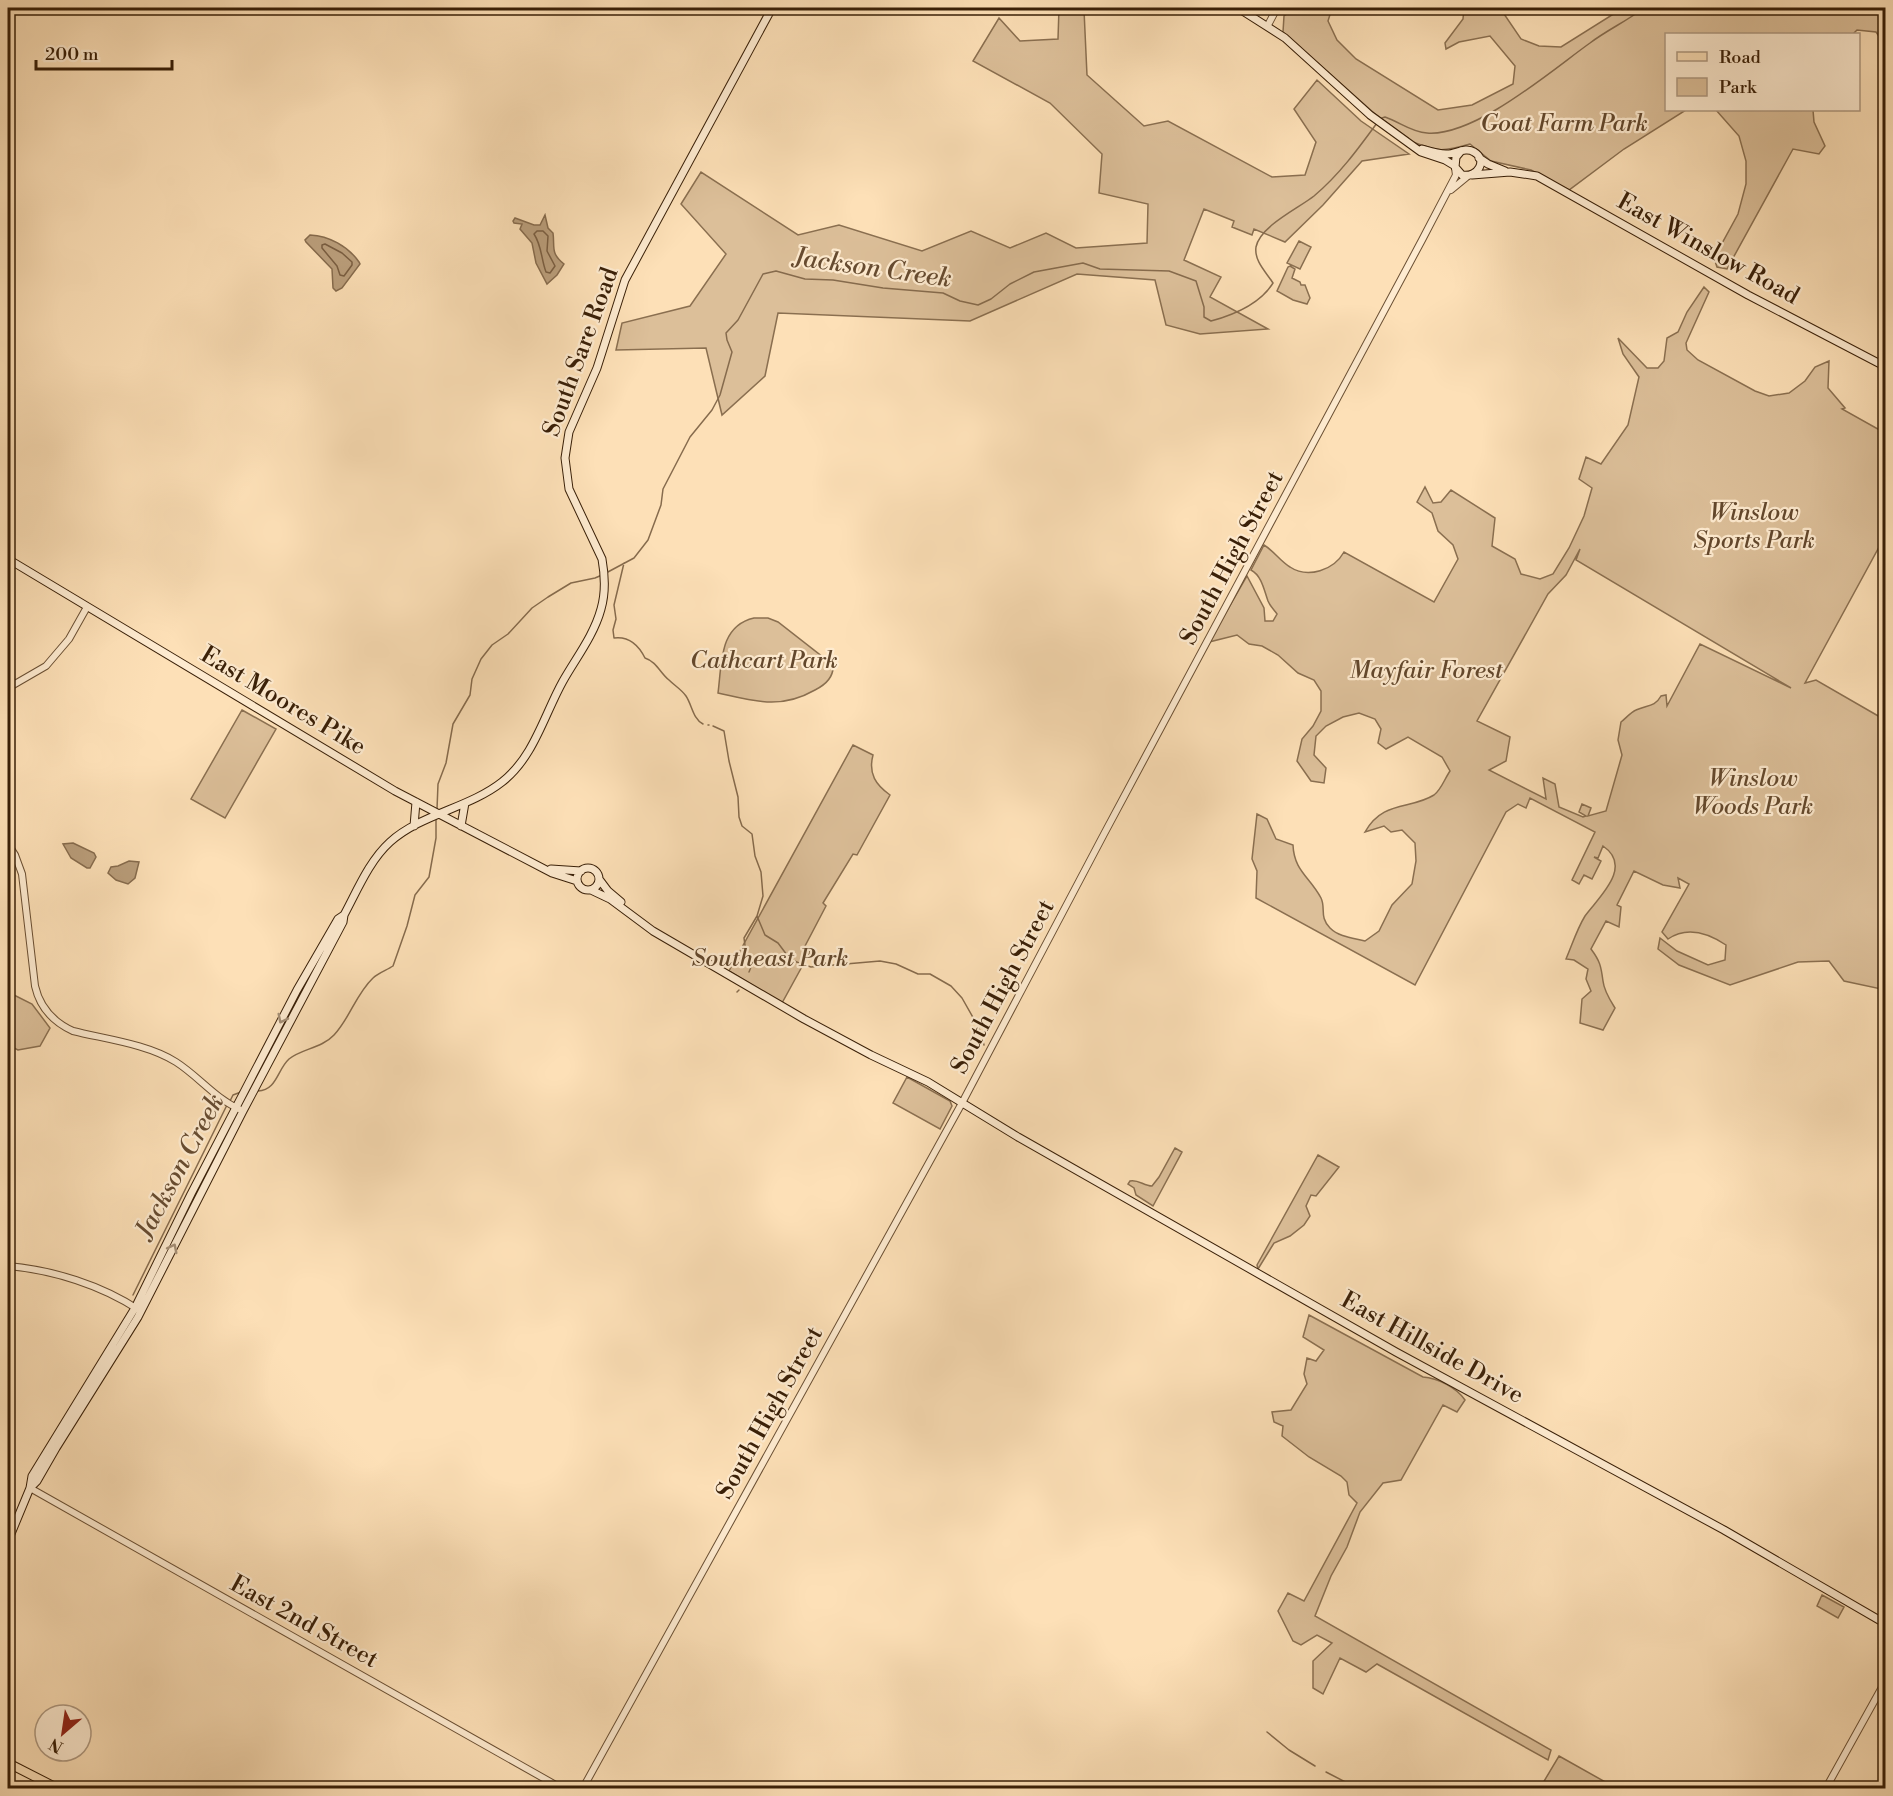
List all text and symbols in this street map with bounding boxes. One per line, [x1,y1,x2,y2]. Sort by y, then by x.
scale bar [36,33,172,71]
legend [1665,33,1860,111]
text: 200 m [45,43,99,66]
text: Road [1719,46,1762,69]
text: Park [1719,76,1758,99]
park label: Goat Farm Park [1480,109,1648,139]
street label: East Winslow Road [1612,186,1805,312]
water label: Jackson Creek [789,241,954,295]
street label: South Sare Road [536,263,626,441]
street label: South High Street [1173,465,1291,650]
park label: Winslow Sports Park [1693,498,1815,556]
street label: East Moores Pike [195,640,371,762]
park label: Cathcart Park [690,646,838,676]
park label: Mayfair Forest [1349,656,1504,686]
park label: Winslow Woods Park [1693,764,1813,822]
street label: South High Street [944,894,1062,1079]
park label: Southeast Park [692,944,848,974]
one-way arrow [277,1012,289,1023]
water label: Jackson Creek [127,1088,231,1246]
one-way arrow [166,1244,177,1254]
street label: East Hillside Drive [1335,1285,1529,1411]
street label: South High Street [710,1321,830,1505]
street label: East 2nd Street [225,1569,384,1675]
north arrow [33,1703,93,1763]
text: N [46,1733,67,1757]

